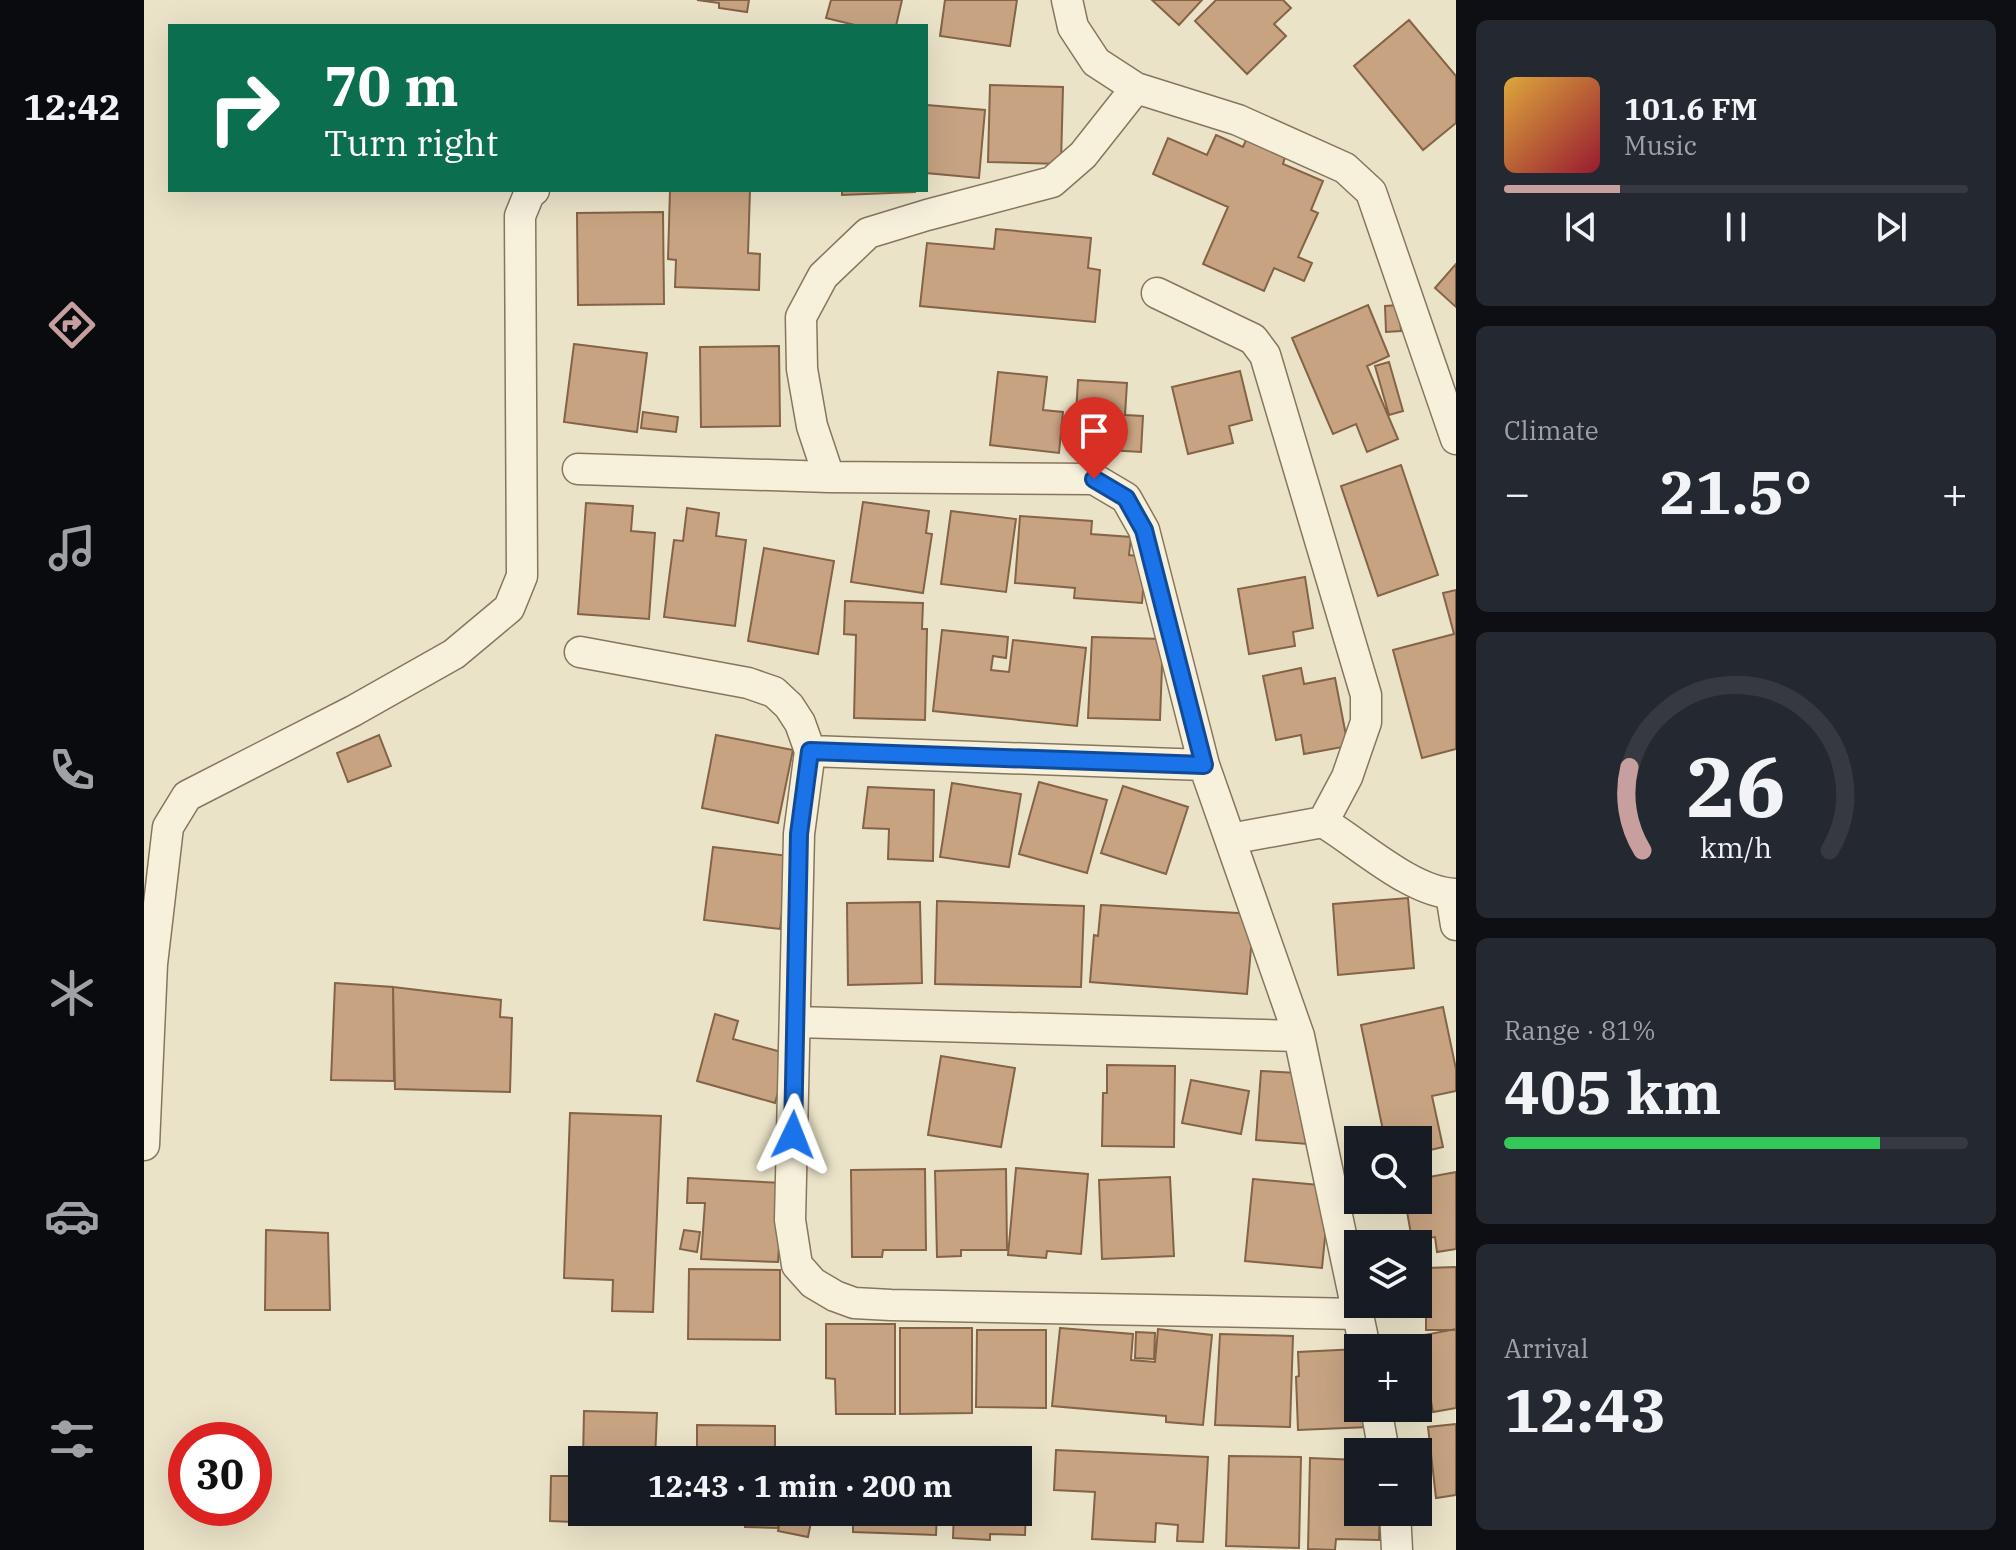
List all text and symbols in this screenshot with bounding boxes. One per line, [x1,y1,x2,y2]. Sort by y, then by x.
text: 70 m [324,49,459,121]
icon: right [192,56,296,160]
text: 12:42 [23,83,121,130]
text: 101.6 FM [1624,89,1757,128]
text: Turn right [324,119,498,166]
text: Music [1624,128,1697,162]
icon: previous [1559,205,1603,249]
icon: pause [1714,205,1758,249]
icon: next [1869,205,1913,249]
icon: directions [44,297,100,353]
pin [1060,397,1128,479]
icon: arrive [1072,409,1116,453]
text: Climate [1504,413,1599,447]
text: 21.5° [1659,452,1813,531]
text: − [1504,464,1530,521]
text: + [1942,464,1968,521]
icon: music [44,520,100,576]
text: 26 [1686,732,1786,840]
icon: phone [44,742,100,798]
text: km/h [1700,829,1772,866]
icon: climate [44,965,100,1021]
text: Range · 81% [1504,1013,1656,1047]
text: 405 km [1504,1052,1722,1131]
position arrow [751,1093,835,1177]
map controls [1344,1126,1432,1526]
button: search [1344,1126,1432,1214]
icon: car [44,1188,100,1244]
button: layers [1344,1230,1432,1318]
text: Arrival [1504,1331,1589,1365]
button: + [1344,1334,1432,1422]
text: 12:43 [1504,1370,1666,1449]
icon: filters [44,1411,100,1467]
speed limit sign: 30 [168,1422,272,1526]
button: − [1344,1438,1432,1526]
text: 12:43 · 1 min · 200 m [648,1466,952,1505]

